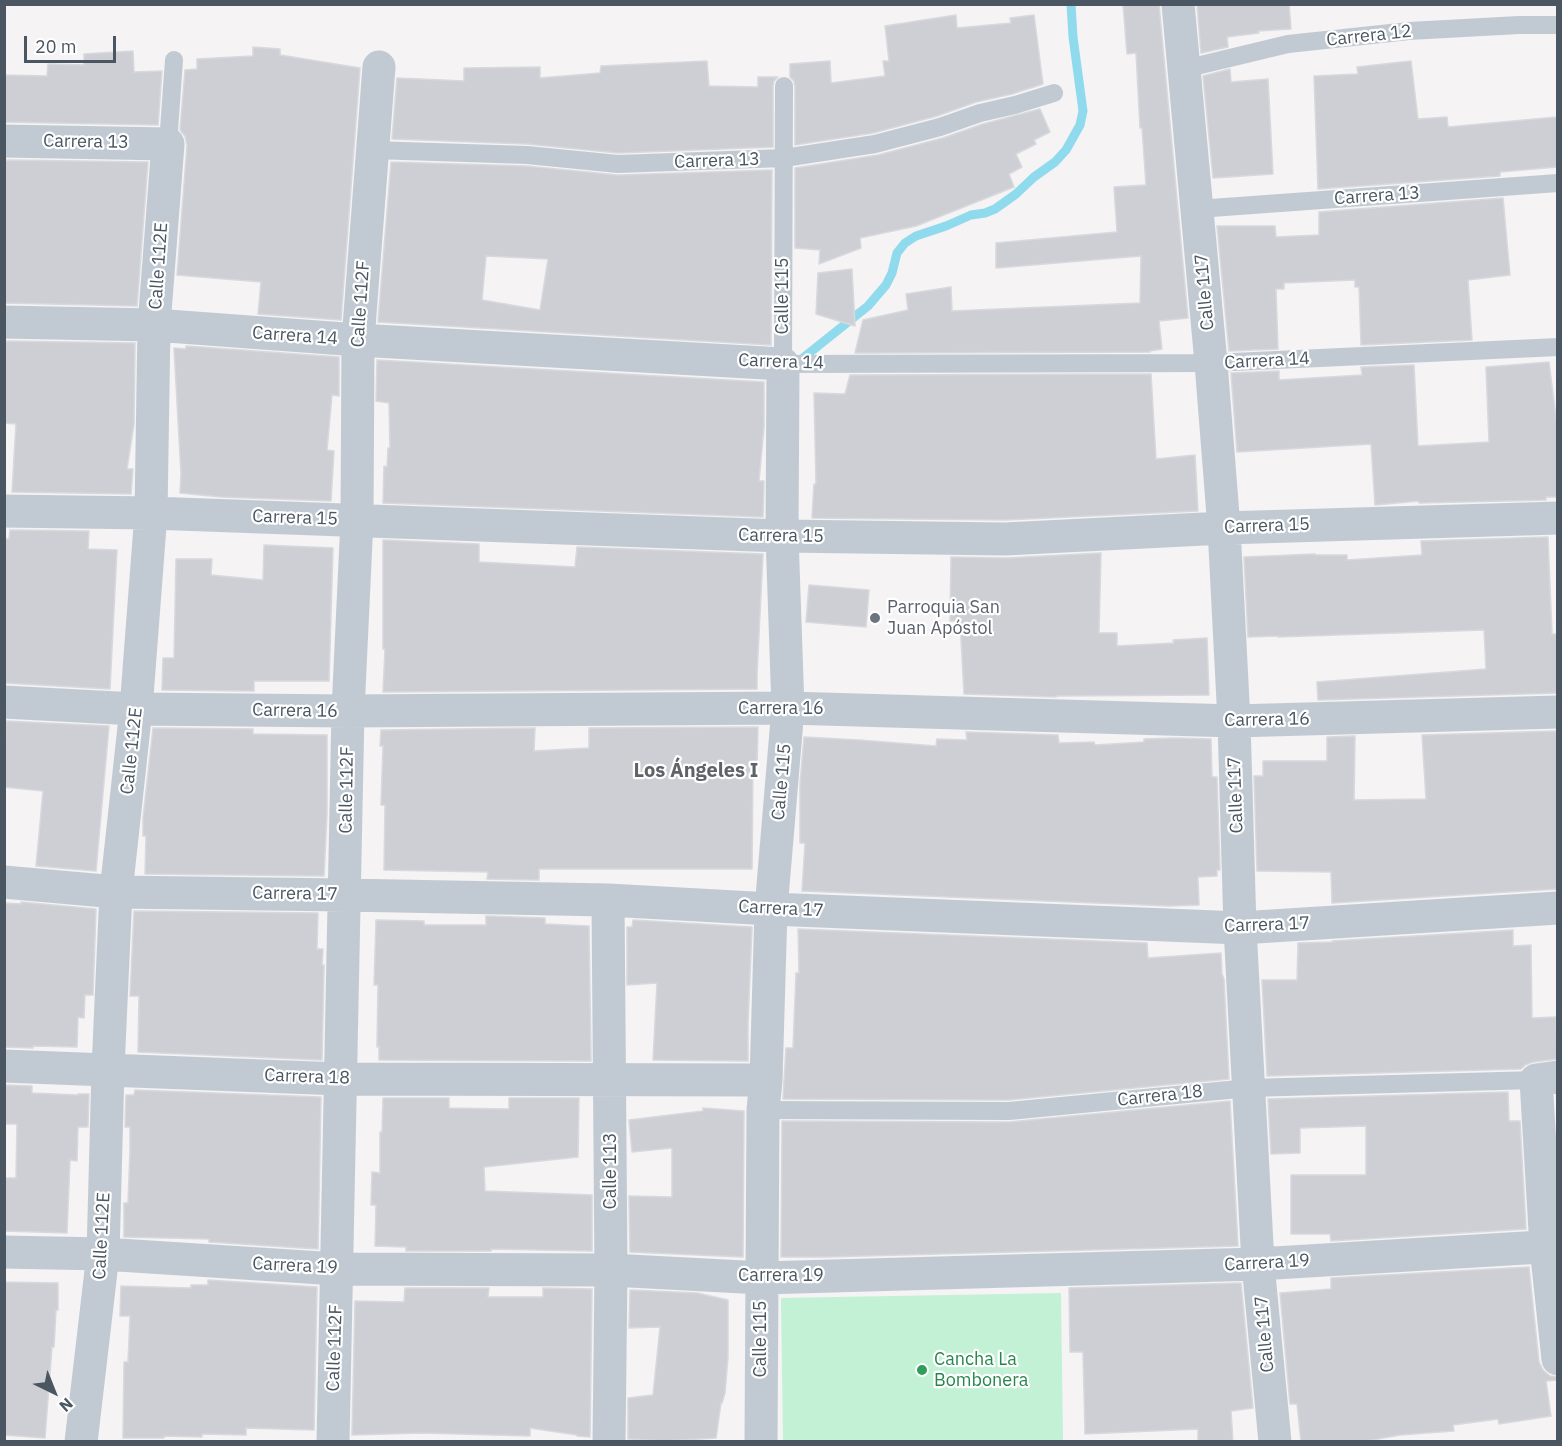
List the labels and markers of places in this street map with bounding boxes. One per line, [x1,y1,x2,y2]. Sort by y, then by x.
place label: Parroquia San Juan Apóstol [887,597,1000,640]
marker: Parroquia San Juan Apóstol [868,611,882,625]
place label: Cancha La Bombonera [934,1349,1028,1392]
marker: Cancha La Bombonera [915,1363,929,1377]

